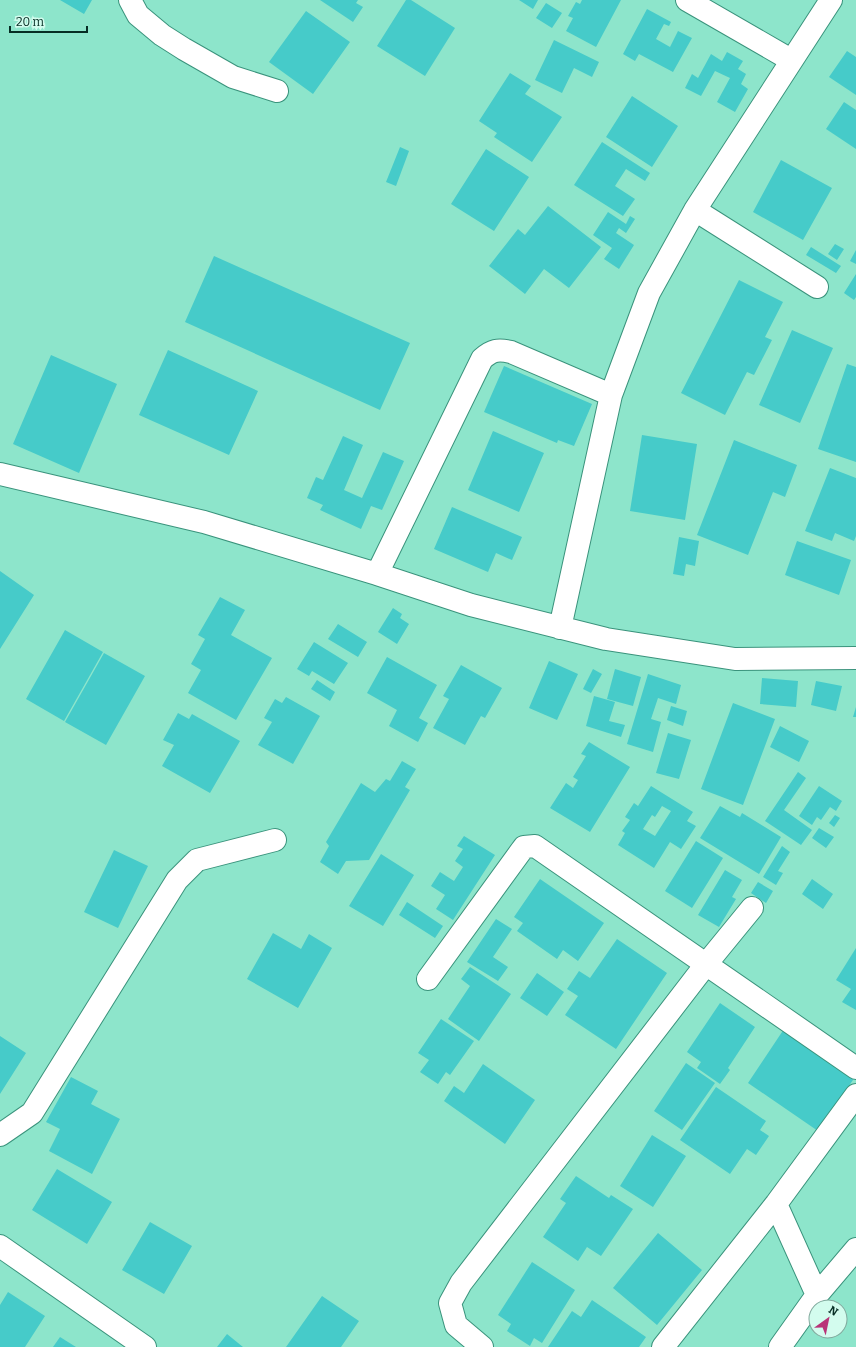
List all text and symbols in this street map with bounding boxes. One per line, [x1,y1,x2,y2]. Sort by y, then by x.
scale bar [10,8,87,34]
text: 20 m [16,15,45,29]
north arrow [808,1299,848,1339]
text: N [826,1303,841,1319]

